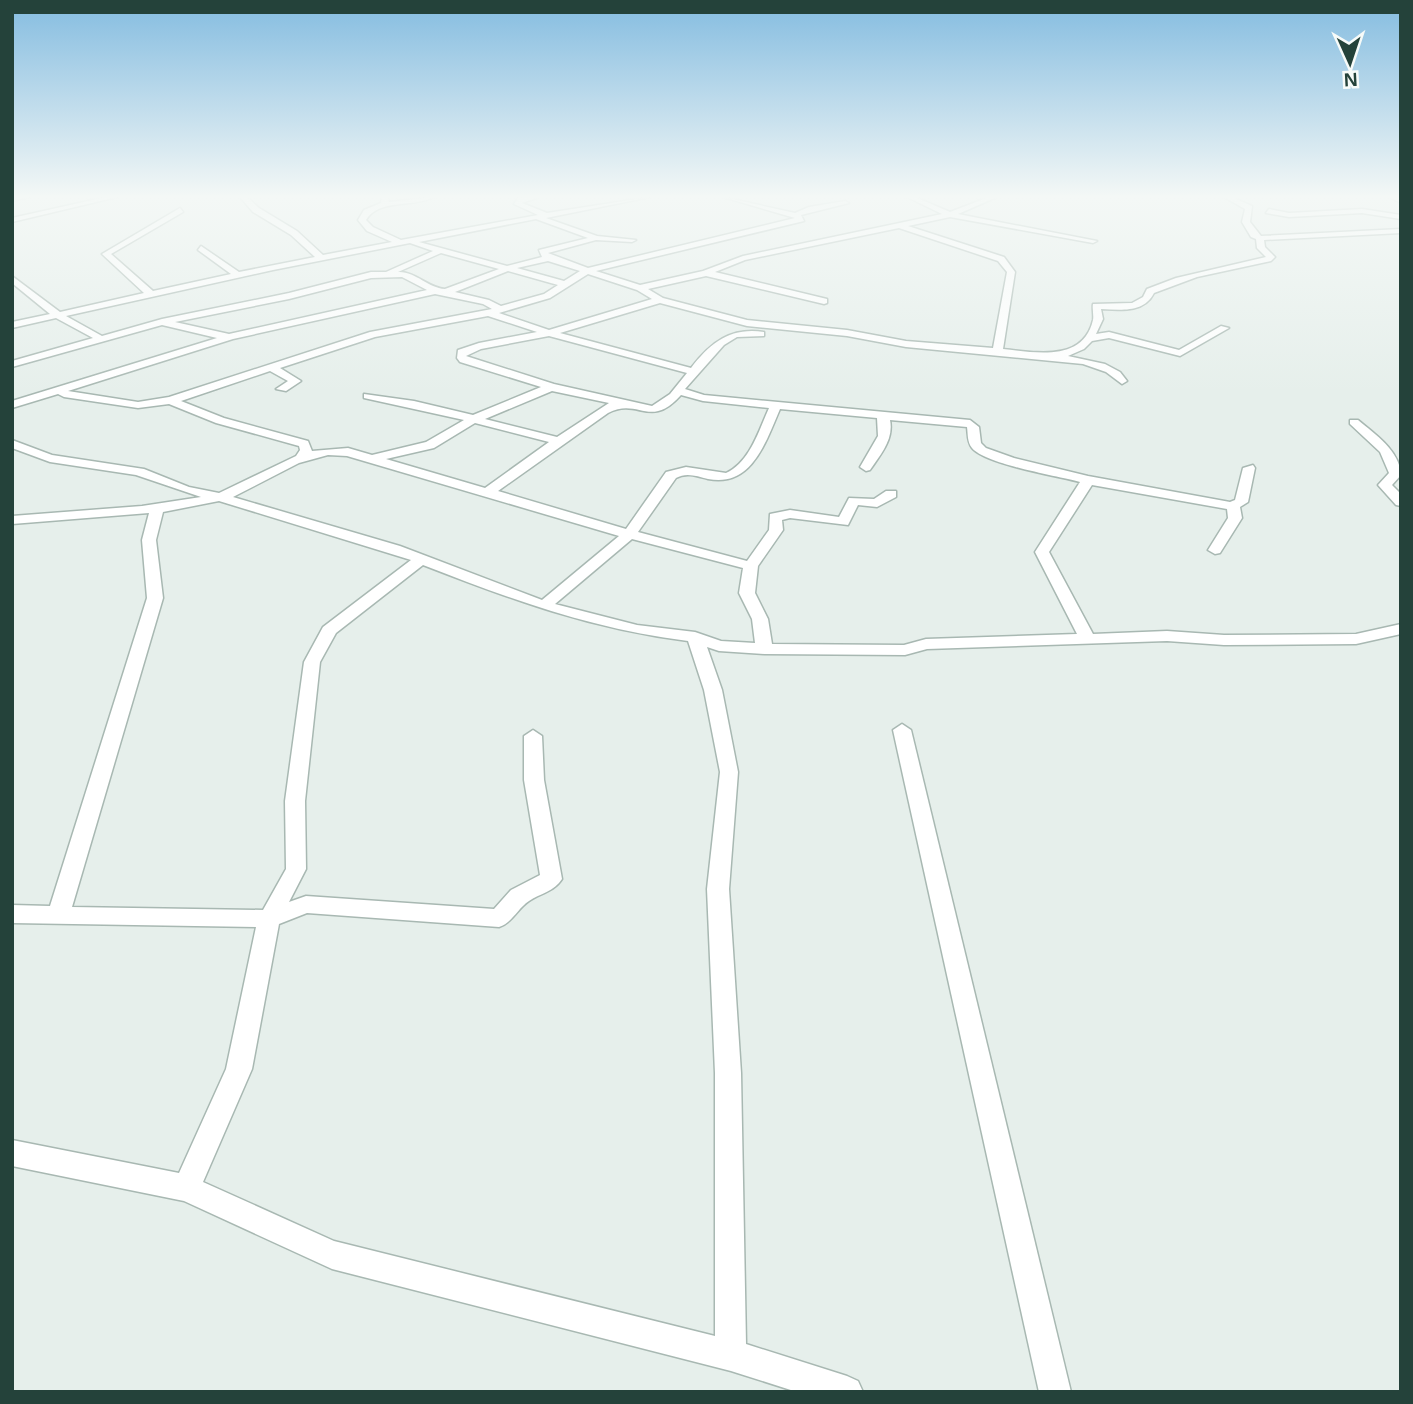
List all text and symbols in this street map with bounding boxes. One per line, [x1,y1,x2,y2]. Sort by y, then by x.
north arrow [1315,28,1385,98]
text: N [1343,69,1358,90]

